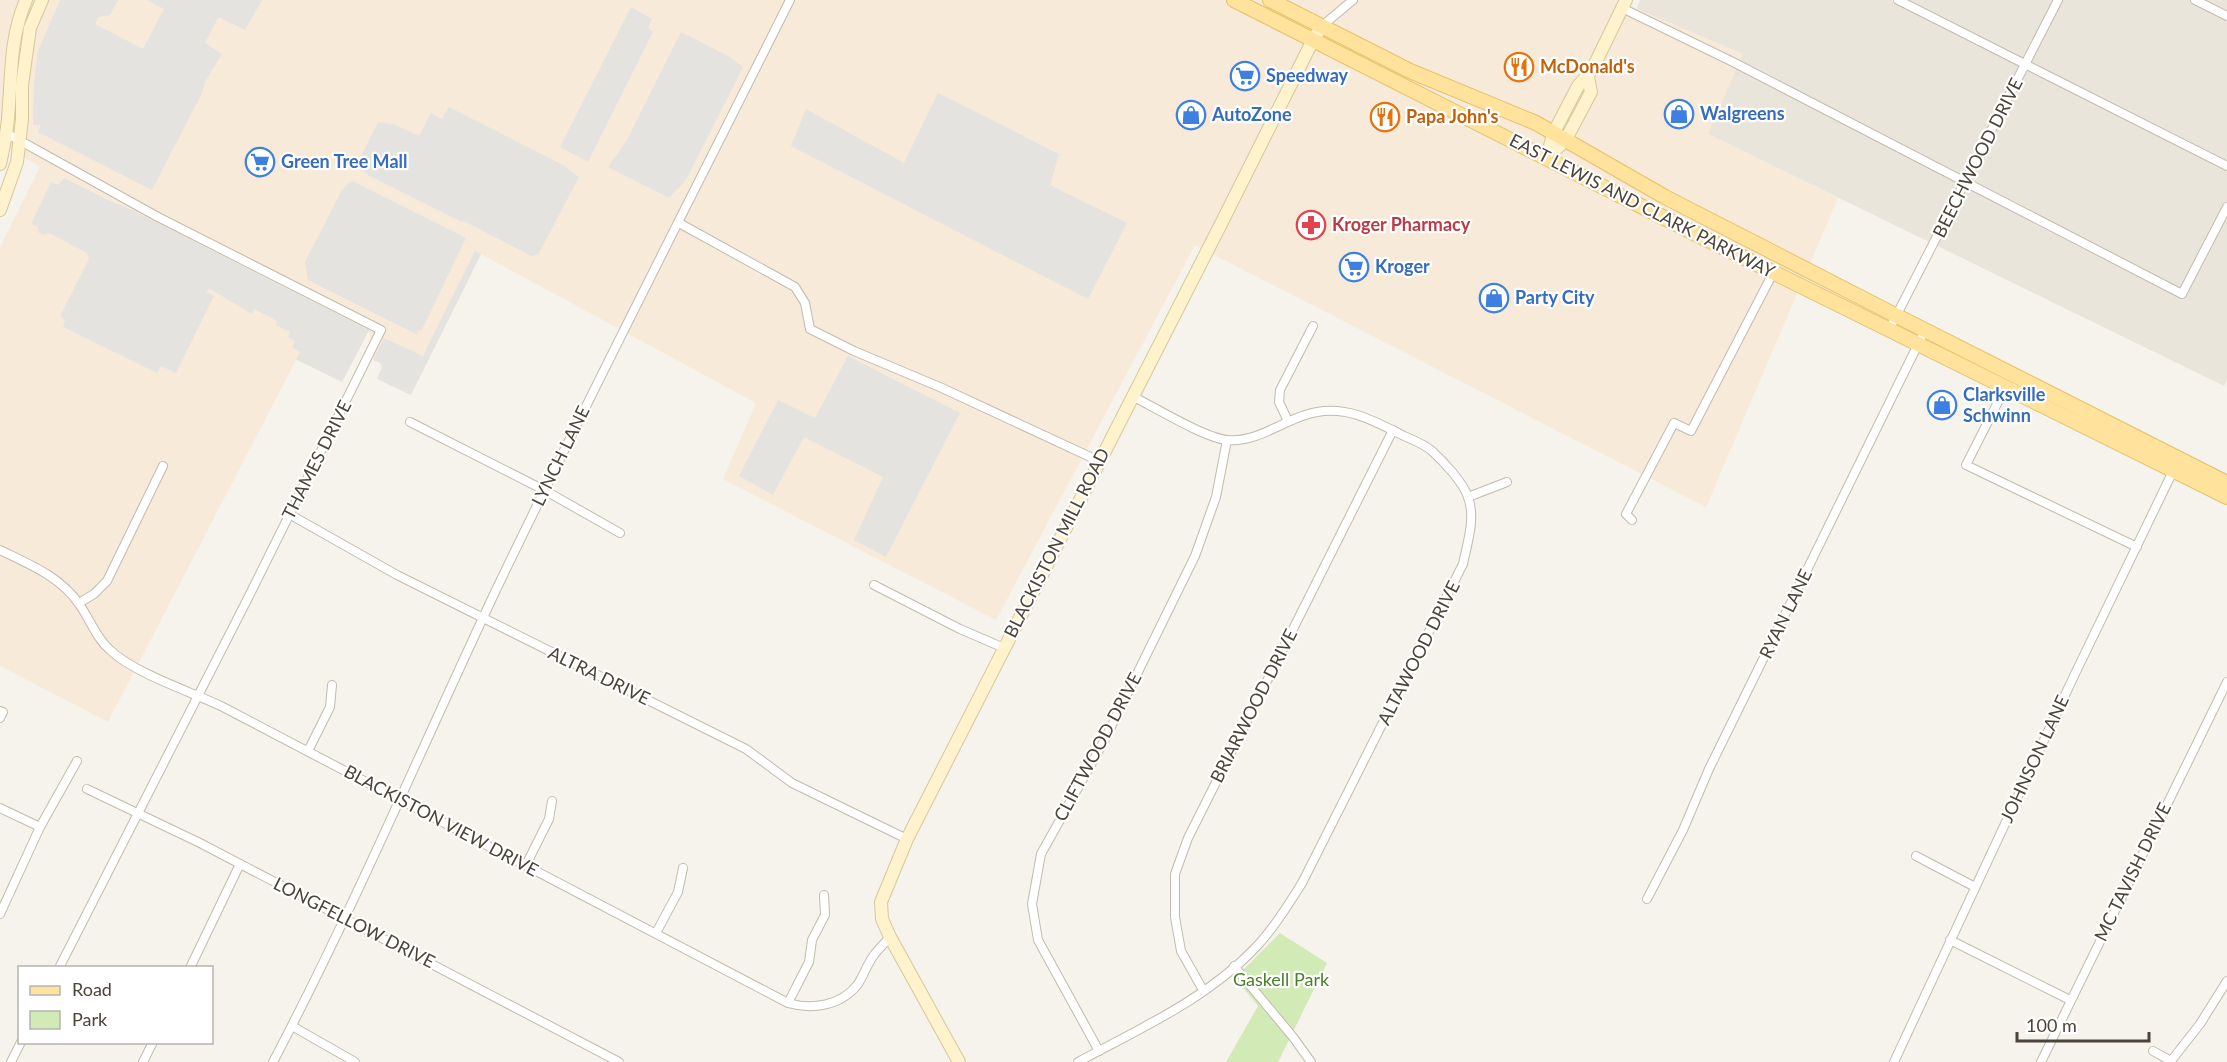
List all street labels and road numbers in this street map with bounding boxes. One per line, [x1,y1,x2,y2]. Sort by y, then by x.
street label: BEECHWOOD DRIVE [1927,74,2027,241]
street label: EAST LEWIS AND CLARK PARKWAY [1506,128,1780,282]
street label: THAMES DRIVE [277,396,356,523]
street label: LYNCH LANE [526,402,594,509]
street label: BLACKISTON MILL ROAD [999,444,1114,641]
street label: RYAN LANE [1754,565,1816,662]
street label: ALTAWOOD DRIVE [1372,577,1464,728]
street label: BRIARWOOD DRIVE [1205,625,1301,786]
street label: ALTRA DRIVE [545,641,654,709]
street label: CLIFTWOOD DRIVE [1049,668,1146,825]
street label: JOHNSON LANE [1995,692,2073,826]
street label: BLACKISTON VIEW DRIVE [341,759,542,881]
street label: MC TAVISH DRIVE [2089,799,2175,944]
street label: LONGFELLOW DRIVE [270,872,439,972]

